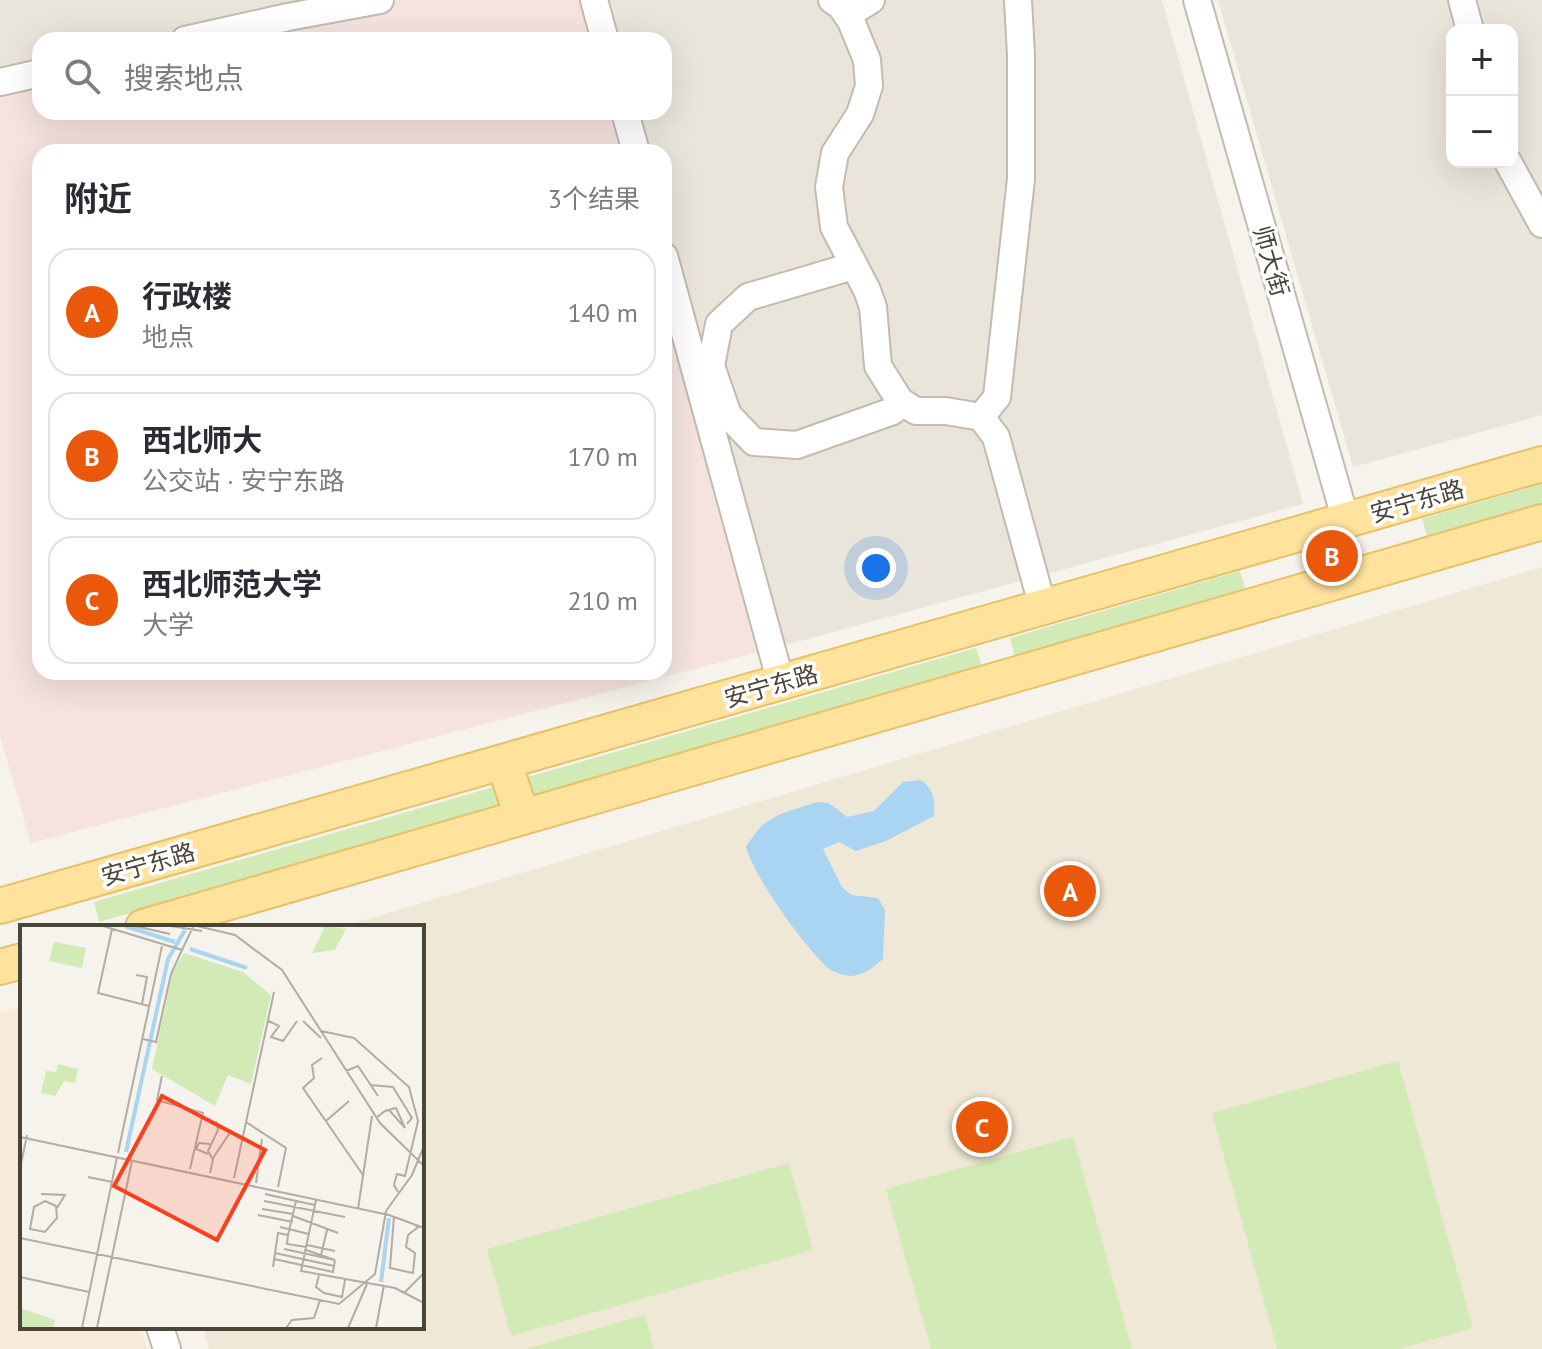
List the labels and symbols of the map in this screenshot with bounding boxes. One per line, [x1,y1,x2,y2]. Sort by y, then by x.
street label: 师大街 [1246,222,1296,300]
street label: 安宁东路 [1367,473,1467,529]
pin: B [1306,526,1358,586]
your location [856,548,896,588]
street label: 安宁东路 [721,658,821,714]
street label: 安宁东路 [98,836,198,892]
pin: A [1044,861,1096,921]
inset map [20,925,424,1329]
pin: C [956,1097,1008,1157]

